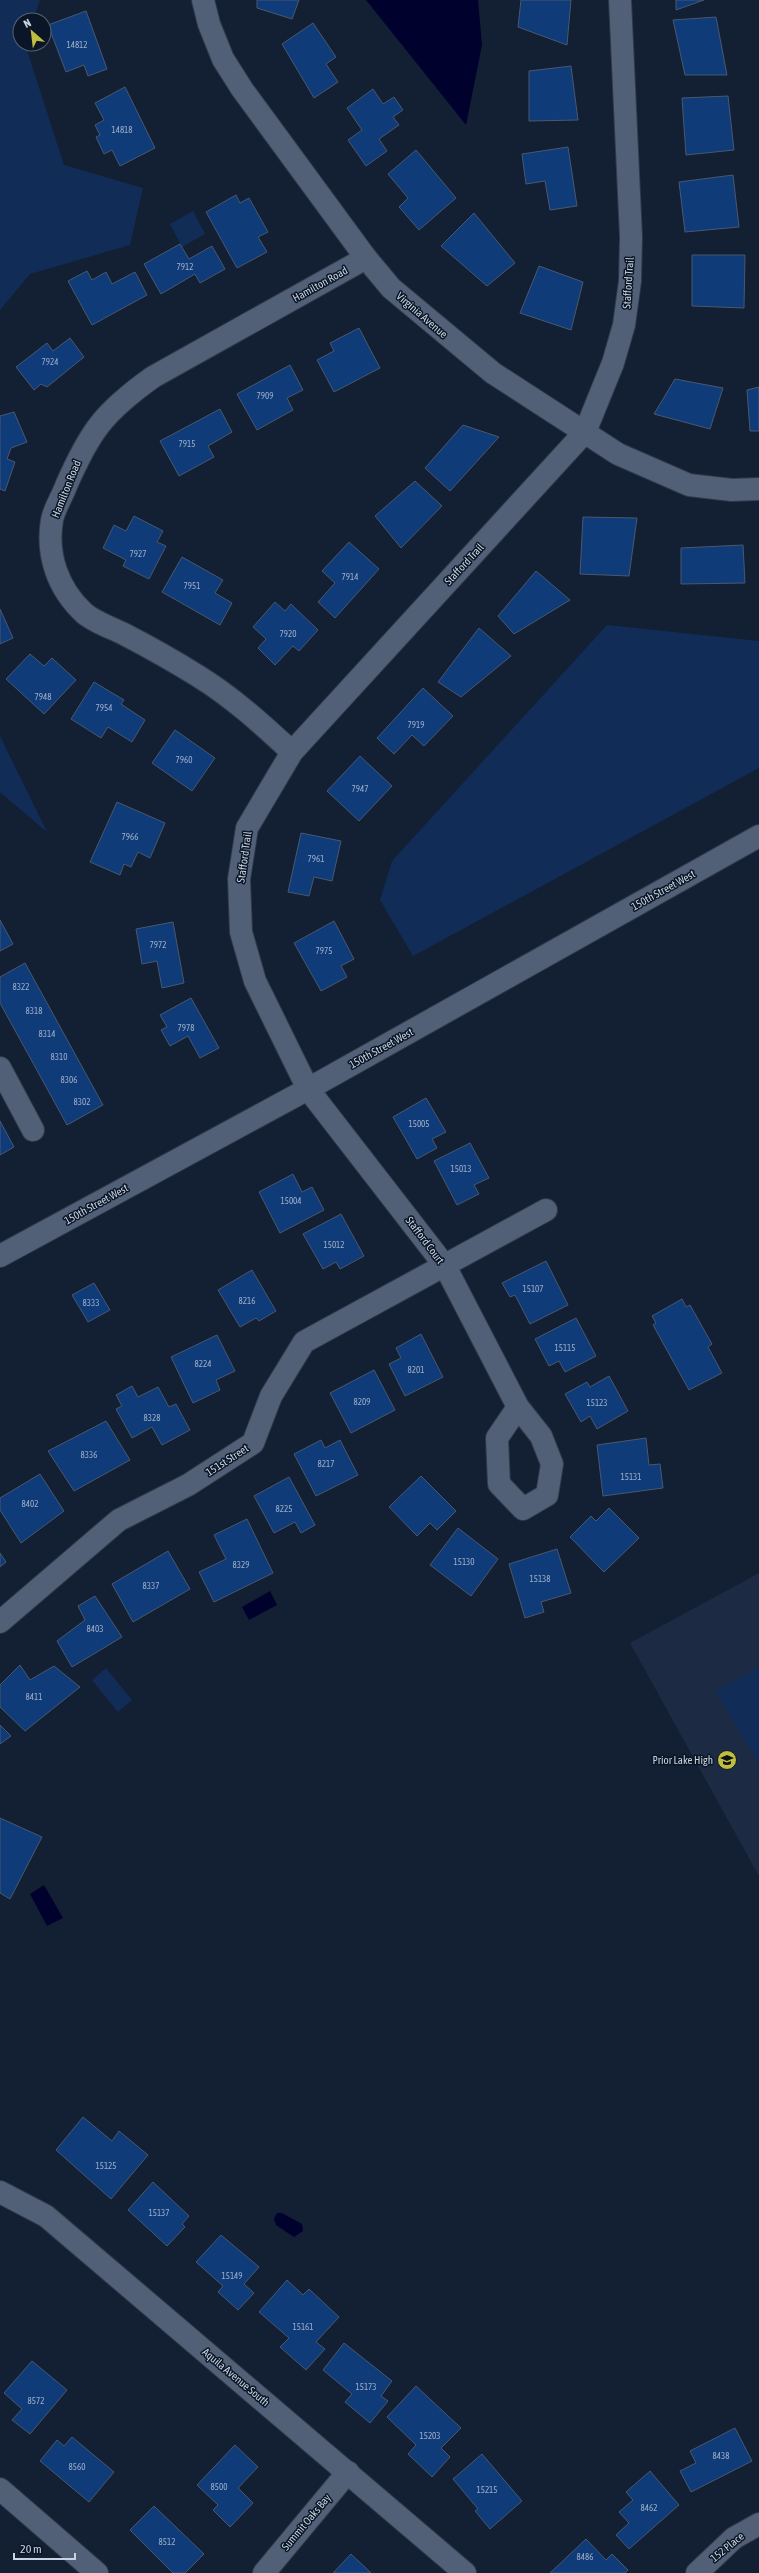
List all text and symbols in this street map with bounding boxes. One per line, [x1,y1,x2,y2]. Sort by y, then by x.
north arrow [12,12,52,52]
text: N [22,16,33,30]
house number: 14812 [66,40,88,50]
house number: 14818 [111,125,133,135]
street label: Stafford Trail [620,257,636,309]
house number: 7912 [177,262,193,272]
street label: Hamilton Road [290,264,350,304]
street label: Virginia Avenue [394,290,450,340]
house number: 7924 [42,357,58,367]
house number: 7909 [257,391,273,401]
house number: 7915 [179,439,195,449]
street label: Hamilton Road [49,458,83,520]
street label: Stafford Trail [442,541,486,587]
house number: 7927 [130,549,146,559]
house number: 7914 [342,572,358,582]
house number: 7951 [184,581,200,591]
house number: 7920 [280,629,296,639]
house number: 7948 [35,692,51,702]
house number: 7954 [96,703,112,713]
house number: 7919 [408,720,424,730]
house number: 7960 [176,755,192,765]
house number: 7947 [352,784,368,794]
street label: Stafford Trail [234,830,254,883]
house number: 7966 [122,832,138,842]
house number: 7961 [308,854,324,864]
street label: 150th Street West [629,868,697,912]
house number: 7972 [150,940,166,950]
house number: 7975 [316,946,332,956]
house number: 8322 [13,982,29,992]
house number: 8318 [26,1006,42,1016]
house number: 7978 [178,1023,194,1033]
street label: 150th Street West [347,1026,415,1070]
house number: 8314 [39,1029,55,1039]
house number: 8310 [51,1052,67,1062]
house number: 8306 [61,1075,77,1085]
house number: 8302 [74,1097,90,1107]
house number: 15005 [408,1119,430,1129]
house number: 15013 [450,1164,472,1174]
street label: 150th Street West [62,1182,130,1226]
house number: 15004 [280,1196,302,1206]
street label: Stafford Court [403,1214,447,1266]
house number: 15012 [323,1240,345,1250]
house number: 15107 [522,1284,544,1294]
house number: 8216 [239,1296,255,1306]
house number: 8333 [83,1298,99,1308]
house number: 15115 [554,1343,576,1353]
house number: 8224 [195,1359,211,1369]
house number: 8201 [408,1365,424,1375]
house number: 8209 [354,1397,370,1407]
house number: 15123 [586,1398,608,1408]
house number: 8328 [144,1413,160,1423]
street label: 151st Street [204,1442,250,1478]
house number: 8336 [81,1450,97,1460]
house number: 8217 [318,1459,334,1469]
house number: 15131 [620,1472,642,1482]
house number: 8402 [22,1499,38,1509]
house number: 8225 [276,1504,292,1514]
house number: 15130 [453,1557,475,1567]
house number: 8329 [233,1560,249,1570]
house number: 15138 [529,1574,551,1584]
house number: 8337 [143,1581,159,1591]
house number: 8403 [87,1624,103,1634]
house number: 8411 [26,1692,42,1702]
school or university icon: Prior Lake High [716,1749,738,1771]
place label: Prior Lake High [652,1754,713,1766]
house number: 15125 [95,2161,117,2171]
house number: 15137 [148,2208,170,2218]
house number: 15149 [221,2271,243,2281]
house number: 15161 [292,2322,314,2332]
street label: Aquila Avenue South [200,2346,272,2408]
house number: 15173 [355,2382,377,2392]
house number: 8572 [28,2396,44,2406]
house number: 15203 [419,2431,441,2441]
house number: 8438 [713,2451,729,2461]
house number: 8560 [69,2462,85,2472]
house number: 8500 [211,2482,227,2492]
house number: 15215 [476,2485,498,2495]
street label: Summit Oaks Bay [279,2491,333,2553]
house number: 8462 [641,2503,657,2513]
street label: 152 Place [708,2530,746,2564]
scale bar [14,2535,75,2561]
house number: 8512 [159,2537,175,2547]
text: 20 m [20,2542,42,2556]
house number: 8486 [577,2552,593,2562]

